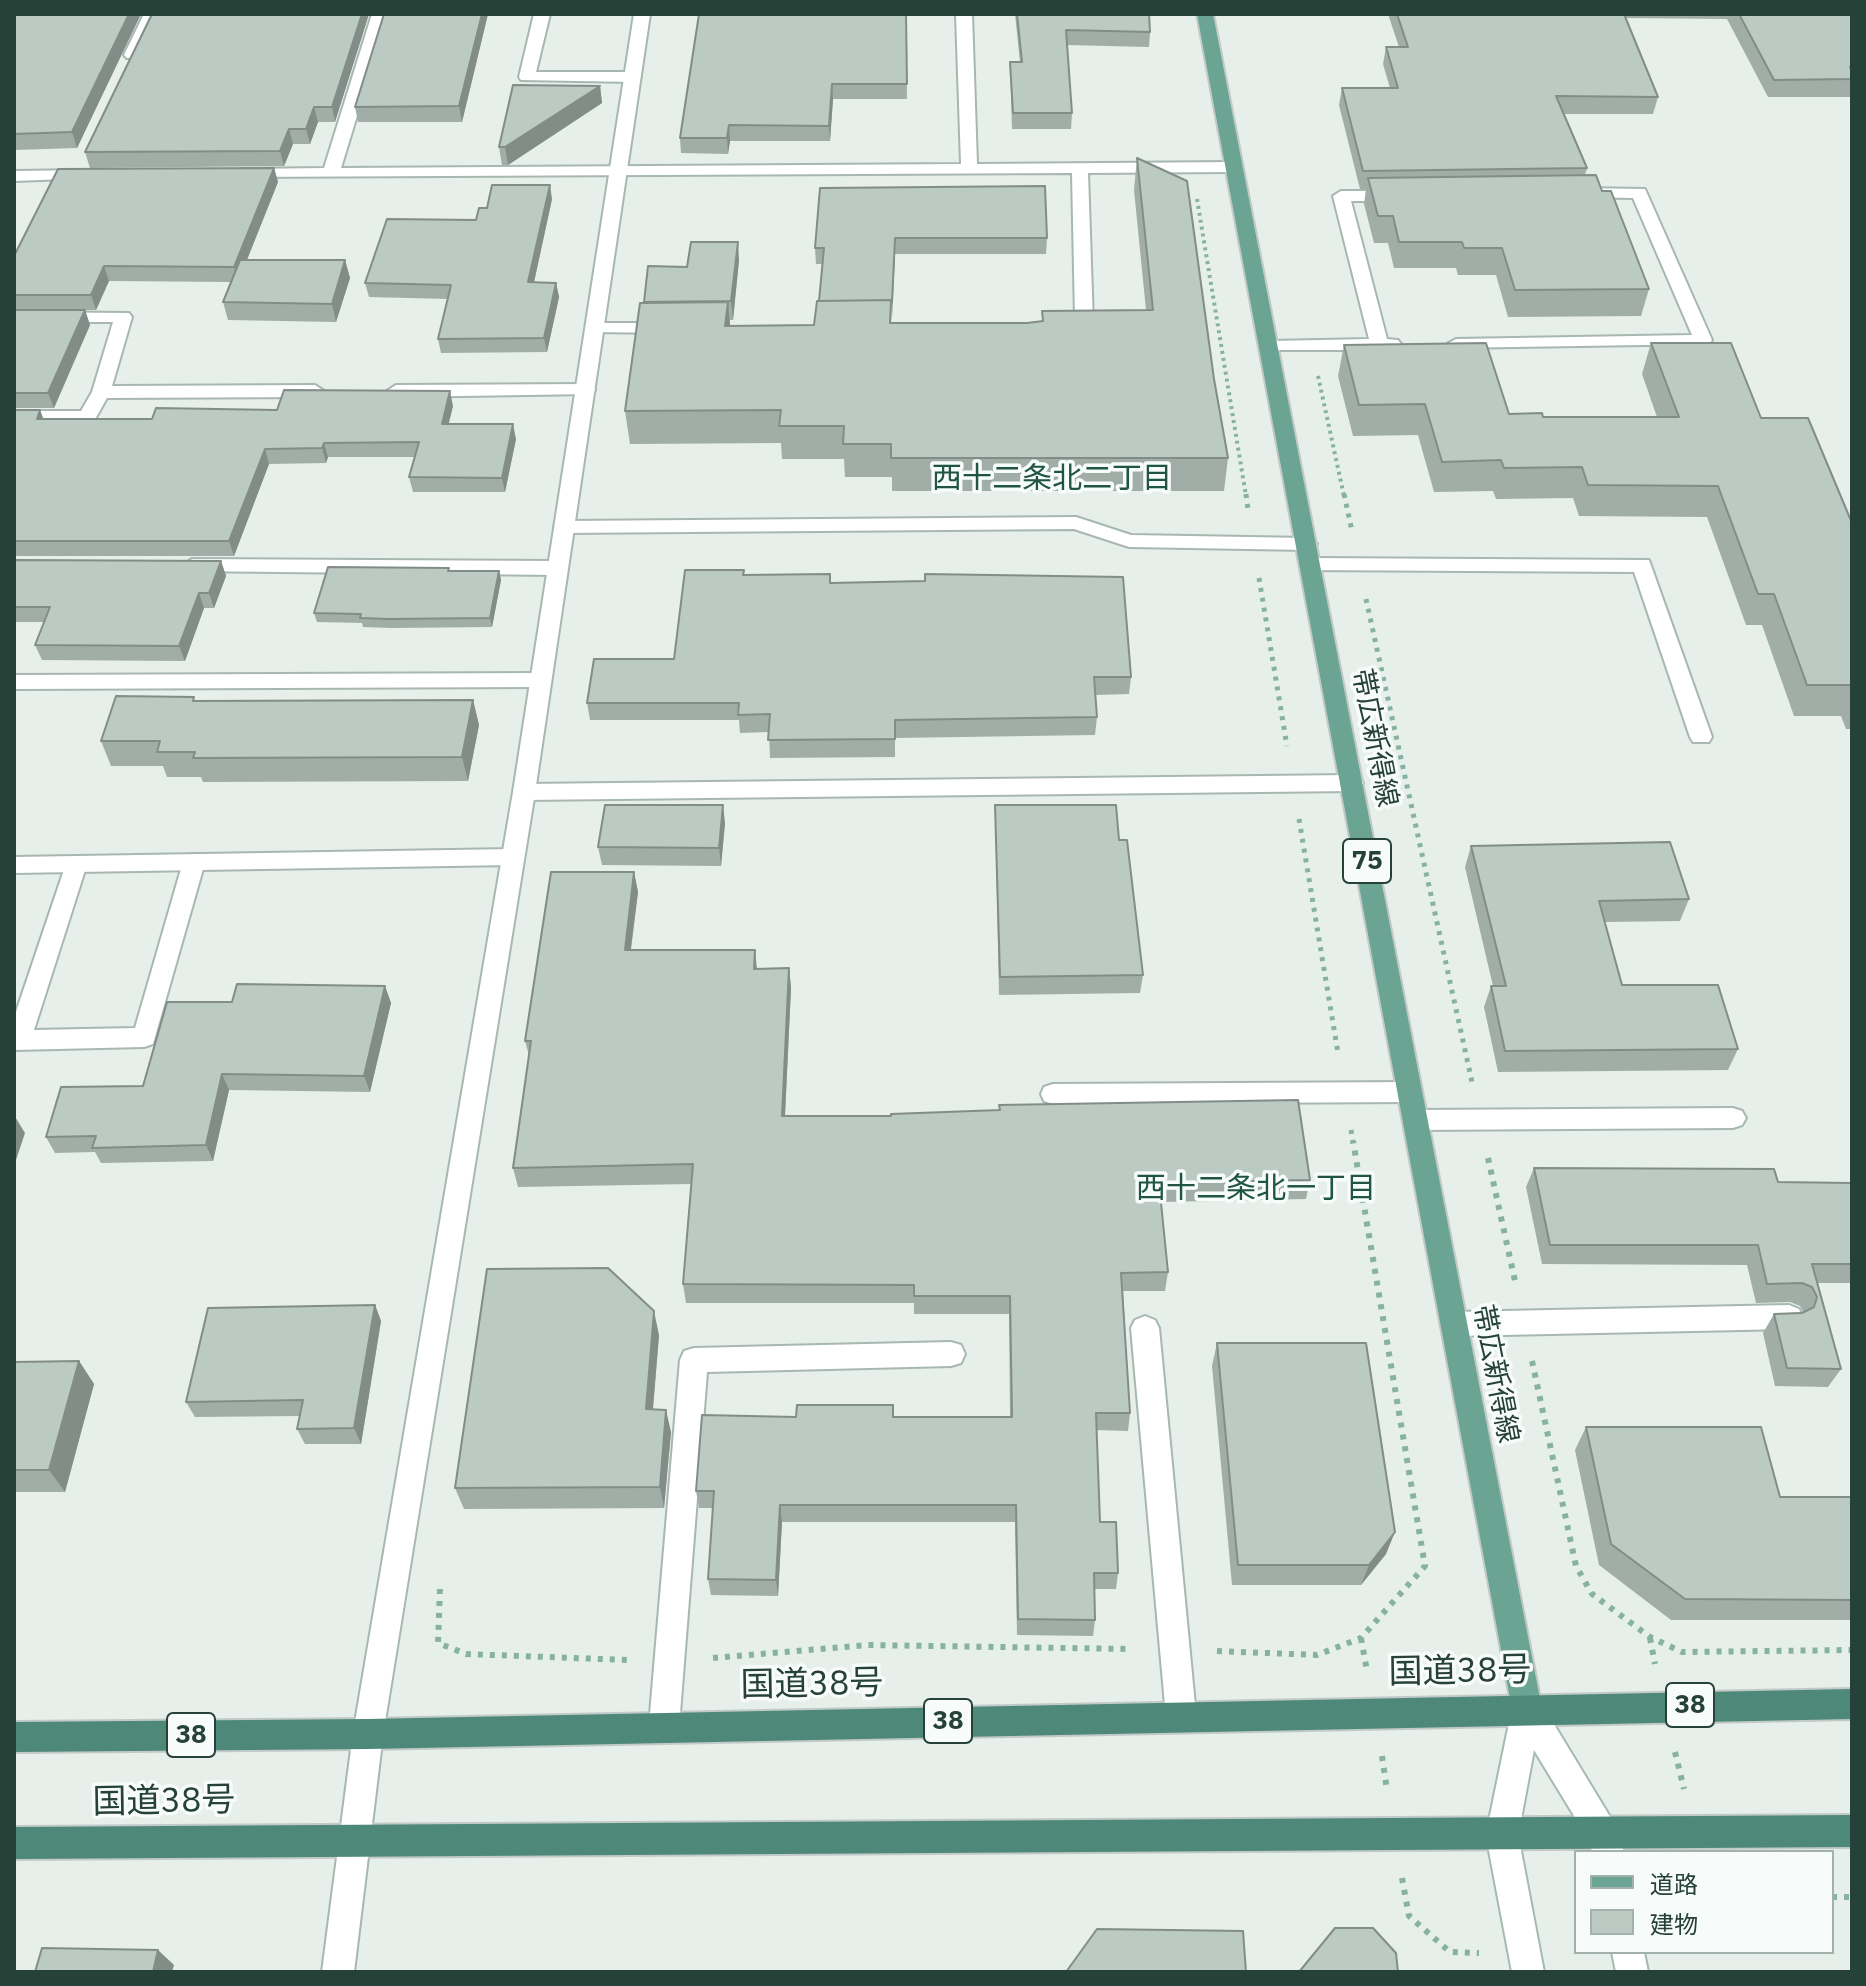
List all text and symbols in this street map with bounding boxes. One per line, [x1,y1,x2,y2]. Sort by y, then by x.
district label: 西十二条北二丁目 [932,461,1172,497]
street label: 帯広新得線 [1344,666,1404,810]
road number: 75 [1343,839,1391,883]
district label: 西十二条北一丁目 [1136,1171,1376,1207]
street label: 帯広新得線 [1465,1302,1525,1446]
street label: 国道38号 [1388,1650,1532,1694]
street label: 国道38号 [740,1663,884,1707]
road number: 38 [1666,1683,1714,1727]
road number: 38 [924,1699,972,1743]
road number: 38 [167,1713,215,1757]
street label: 国道38号 [92,1780,236,1824]
legend [1574,1850,1834,1954]
text: 道路 [1650,1868,1698,1900]
text: 建物 [1650,1908,1698,1940]

